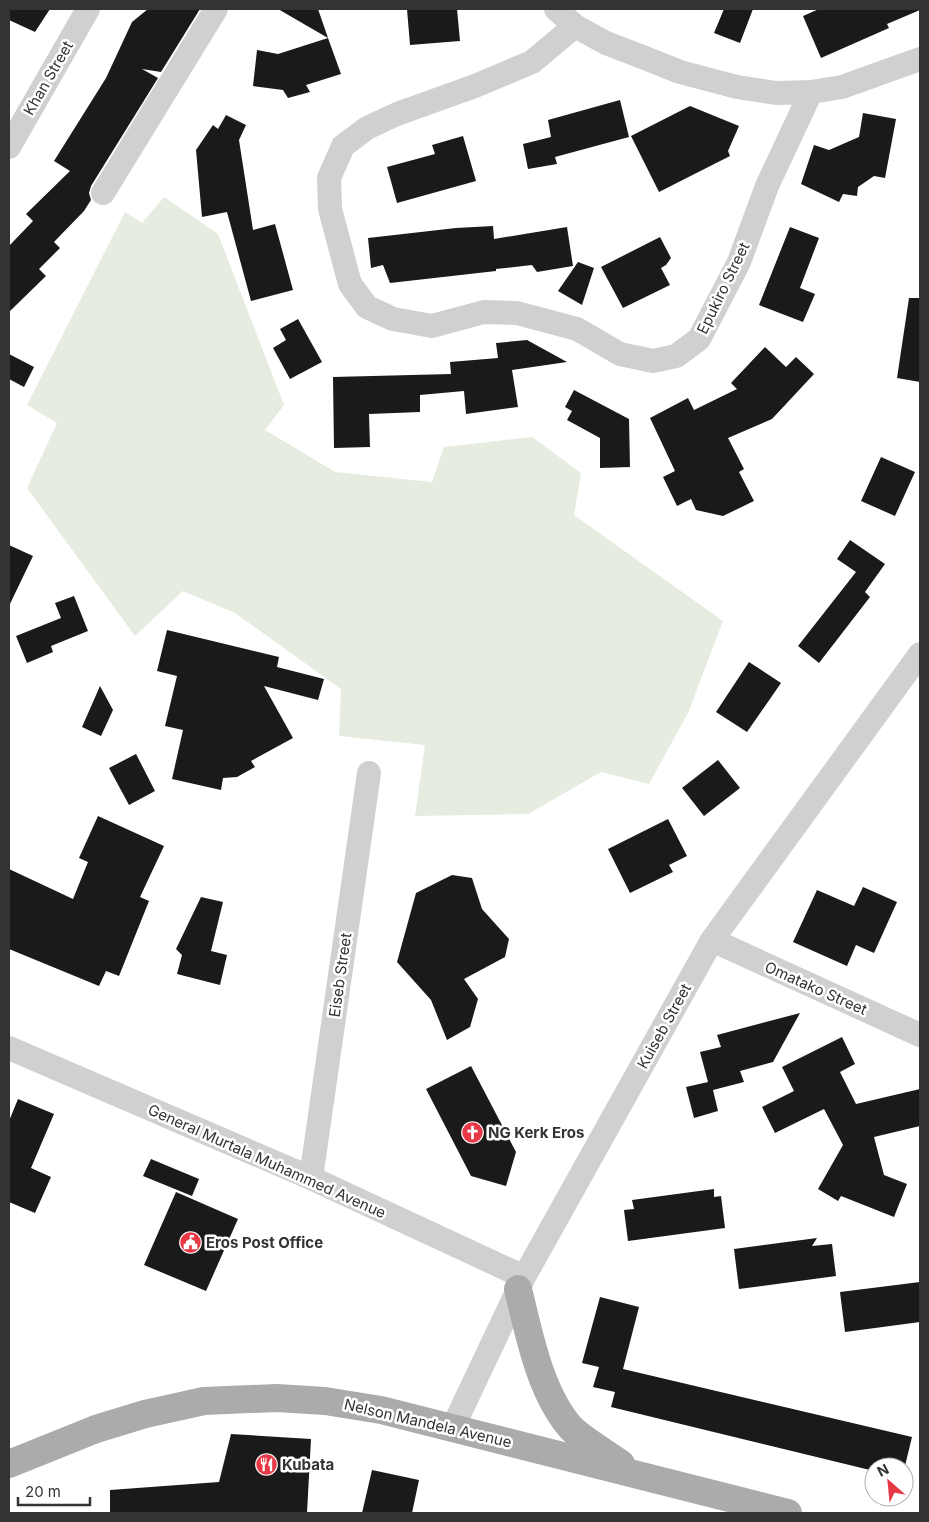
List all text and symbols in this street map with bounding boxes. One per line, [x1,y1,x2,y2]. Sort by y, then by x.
street label: Khan Street [19,37,77,119]
street label: Epukiro Street [693,239,753,337]
street label: Eiseb Street [325,931,355,1018]
street label: Omatako Street [762,957,870,1019]
street label: Kuiseb Street [633,980,695,1072]
street label: General Murtala Muhammed Avenue [145,1100,389,1222]
church icon: NG Kerk Eros [460,1120,484,1144]
place label: NG Kerk Eros [488,1123,584,1142]
public building icon: Eros Post Office [178,1230,202,1254]
place label: Eros Post Office [206,1233,323,1252]
street label: Nelson Mandela Avenue [342,1394,514,1452]
restaurant icon: Kubata [254,1452,278,1476]
place label: Kubata [282,1455,334,1474]
north arrow [864,1457,914,1507]
text: N [874,1460,891,1480]
scale bar [18,1474,90,1506]
text: 20 m [25,1482,61,1501]

